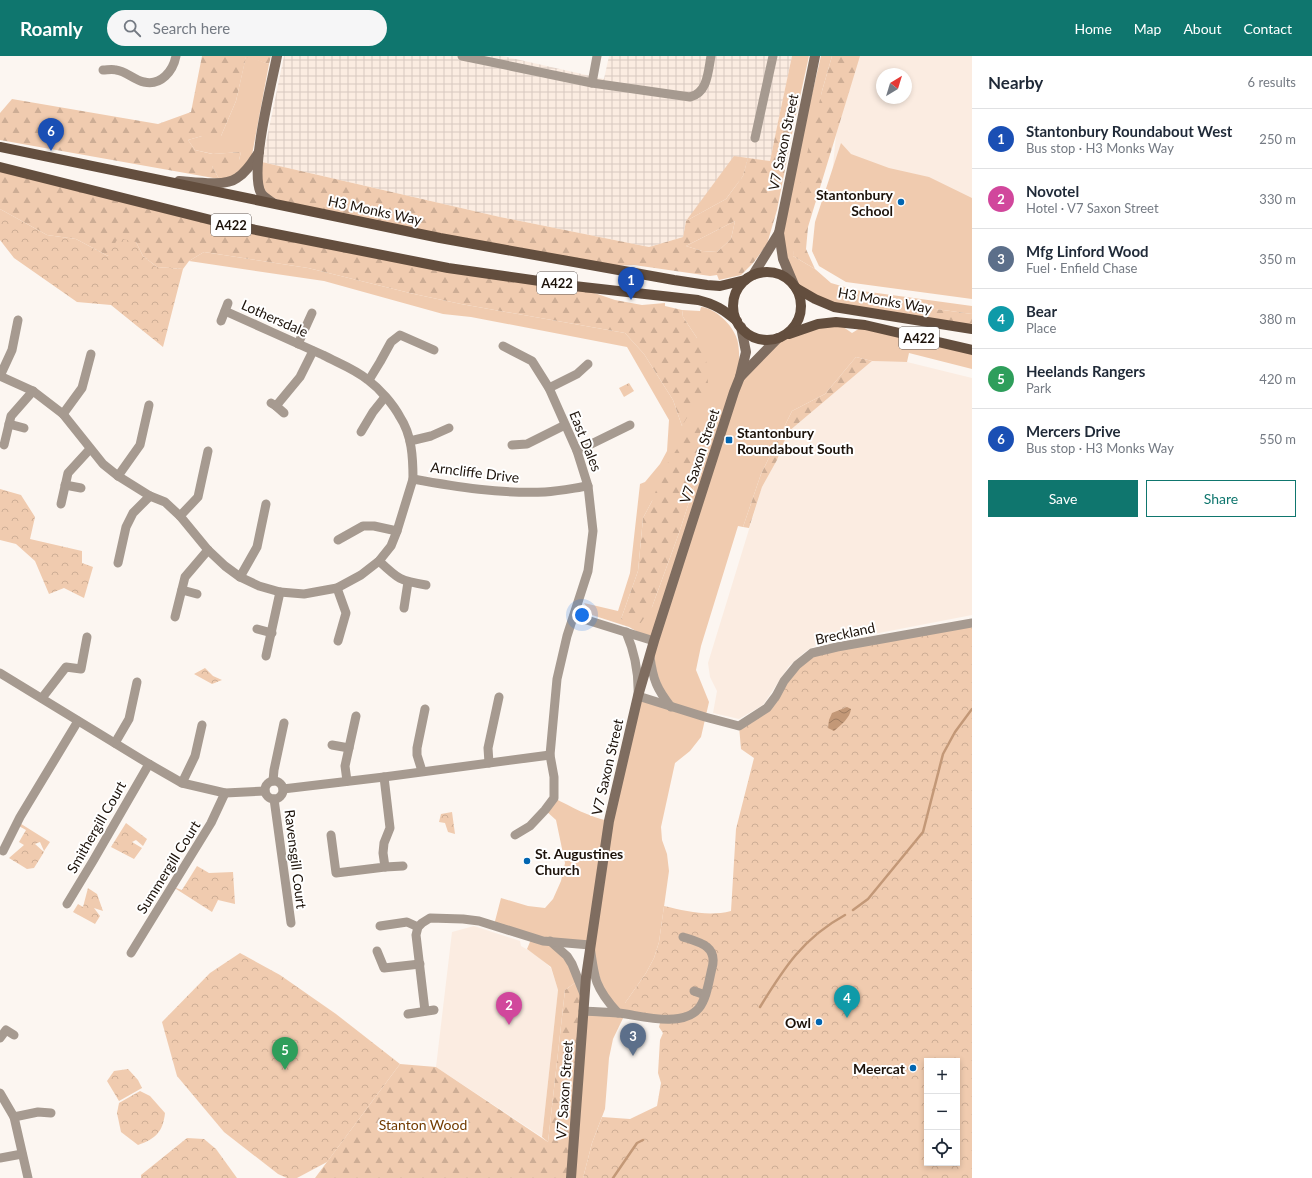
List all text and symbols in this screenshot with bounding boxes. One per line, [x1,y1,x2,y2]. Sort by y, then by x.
search box [107,10,387,46]
text: Roamly [20,17,83,40]
icon: search [121,17,143,39]
text: Search here [153,19,230,37]
text: Home [1074,20,1112,37]
text: Map [1134,20,1161,37]
text: About [1183,20,1221,37]
text: Contact [1243,20,1292,37]
north arrow [876,68,912,104]
text: Nearby [988,72,1043,93]
text: 6 results [1248,74,1296,90]
street label: V7 Saxon Street [764,92,802,192]
pin: 6 [38,118,64,151]
text: Stantonbury Roundabout West [1026,122,1232,140]
text: 1 [997,131,1005,147]
text: 250 m [1259,131,1296,147]
text: Bus stop · H3 Monks Way [1026,140,1174,156]
text: Novotel [1026,182,1079,200]
place label: Stantonbury School [816,186,894,219]
text: 2 [997,191,1005,207]
text: 330 m [1259,191,1296,207]
street label: H3 Monks Way [327,192,424,228]
marker: Stantonbury School [896,197,906,207]
text: Hotel · V7 Saxon Street [1026,200,1159,216]
road number: A422 [211,214,251,236]
text: Mfg Linford Wood [1026,242,1149,260]
text: 3 [997,251,1005,267]
text: 350 m [1259,251,1296,267]
text: Fuel · Enfield Chase [1026,260,1137,276]
pin: 1 [618,267,644,300]
road number: A422 [537,272,577,294]
street label: H3 Monks Way [837,283,934,317]
street label: Lothersdale [239,296,311,340]
text: Bear [1026,302,1057,320]
text: 4 [997,311,1005,327]
text: 380 m [1259,311,1296,327]
text: Place [1026,320,1056,336]
road number: A422 [899,327,939,349]
text: Heelands Rangers [1026,362,1145,380]
text: 5 [997,371,1005,387]
text: 420 m [1259,371,1296,387]
text: Park [1026,380,1051,396]
street label: V7 Saxon Street [676,407,722,505]
street label: East Dales [566,408,606,474]
text: Mercers Drive [1026,422,1121,440]
place label: Stantonbury Roundabout South [737,424,854,457]
text: 6 [997,431,1005,447]
text: 550 m [1259,431,1296,447]
marker: Stantonbury Roundabout South [724,435,734,445]
text: Bus stop · H3 Monks Way [1026,440,1174,456]
street label: Arncliffe Drive [430,458,520,486]
button: Save [988,480,1138,517]
button: Share [1146,480,1296,517]
your location [572,605,592,625]
street label: Breckland [813,618,877,648]
street label: V7 Saxon Street [588,717,626,817]
street label: Smithergill Court [63,778,129,876]
street label: Ravensgill Court [281,809,311,909]
street label: Summergill Court [133,817,203,917]
place label: St. Augustines Church [535,845,623,878]
marker: St. Augustines Church [522,856,532,866]
pin: 4 [834,985,860,1018]
pin: 2 [496,992,522,1025]
place label: Owl [785,1014,811,1031]
marker: Owl [814,1017,824,1027]
pin: 3 [620,1023,646,1056]
pin: 5 [272,1037,298,1070]
street label: V7 Saxon Street [552,1040,576,1140]
map controls [924,1058,960,1166]
button: + [924,1058,960,1094]
place label: Meercat [853,1060,906,1077]
marker: Meercat [908,1063,918,1073]
button: − [924,1094,960,1130]
park label: Stanton Wood [379,1116,467,1133]
button: locate [924,1130,960,1166]

